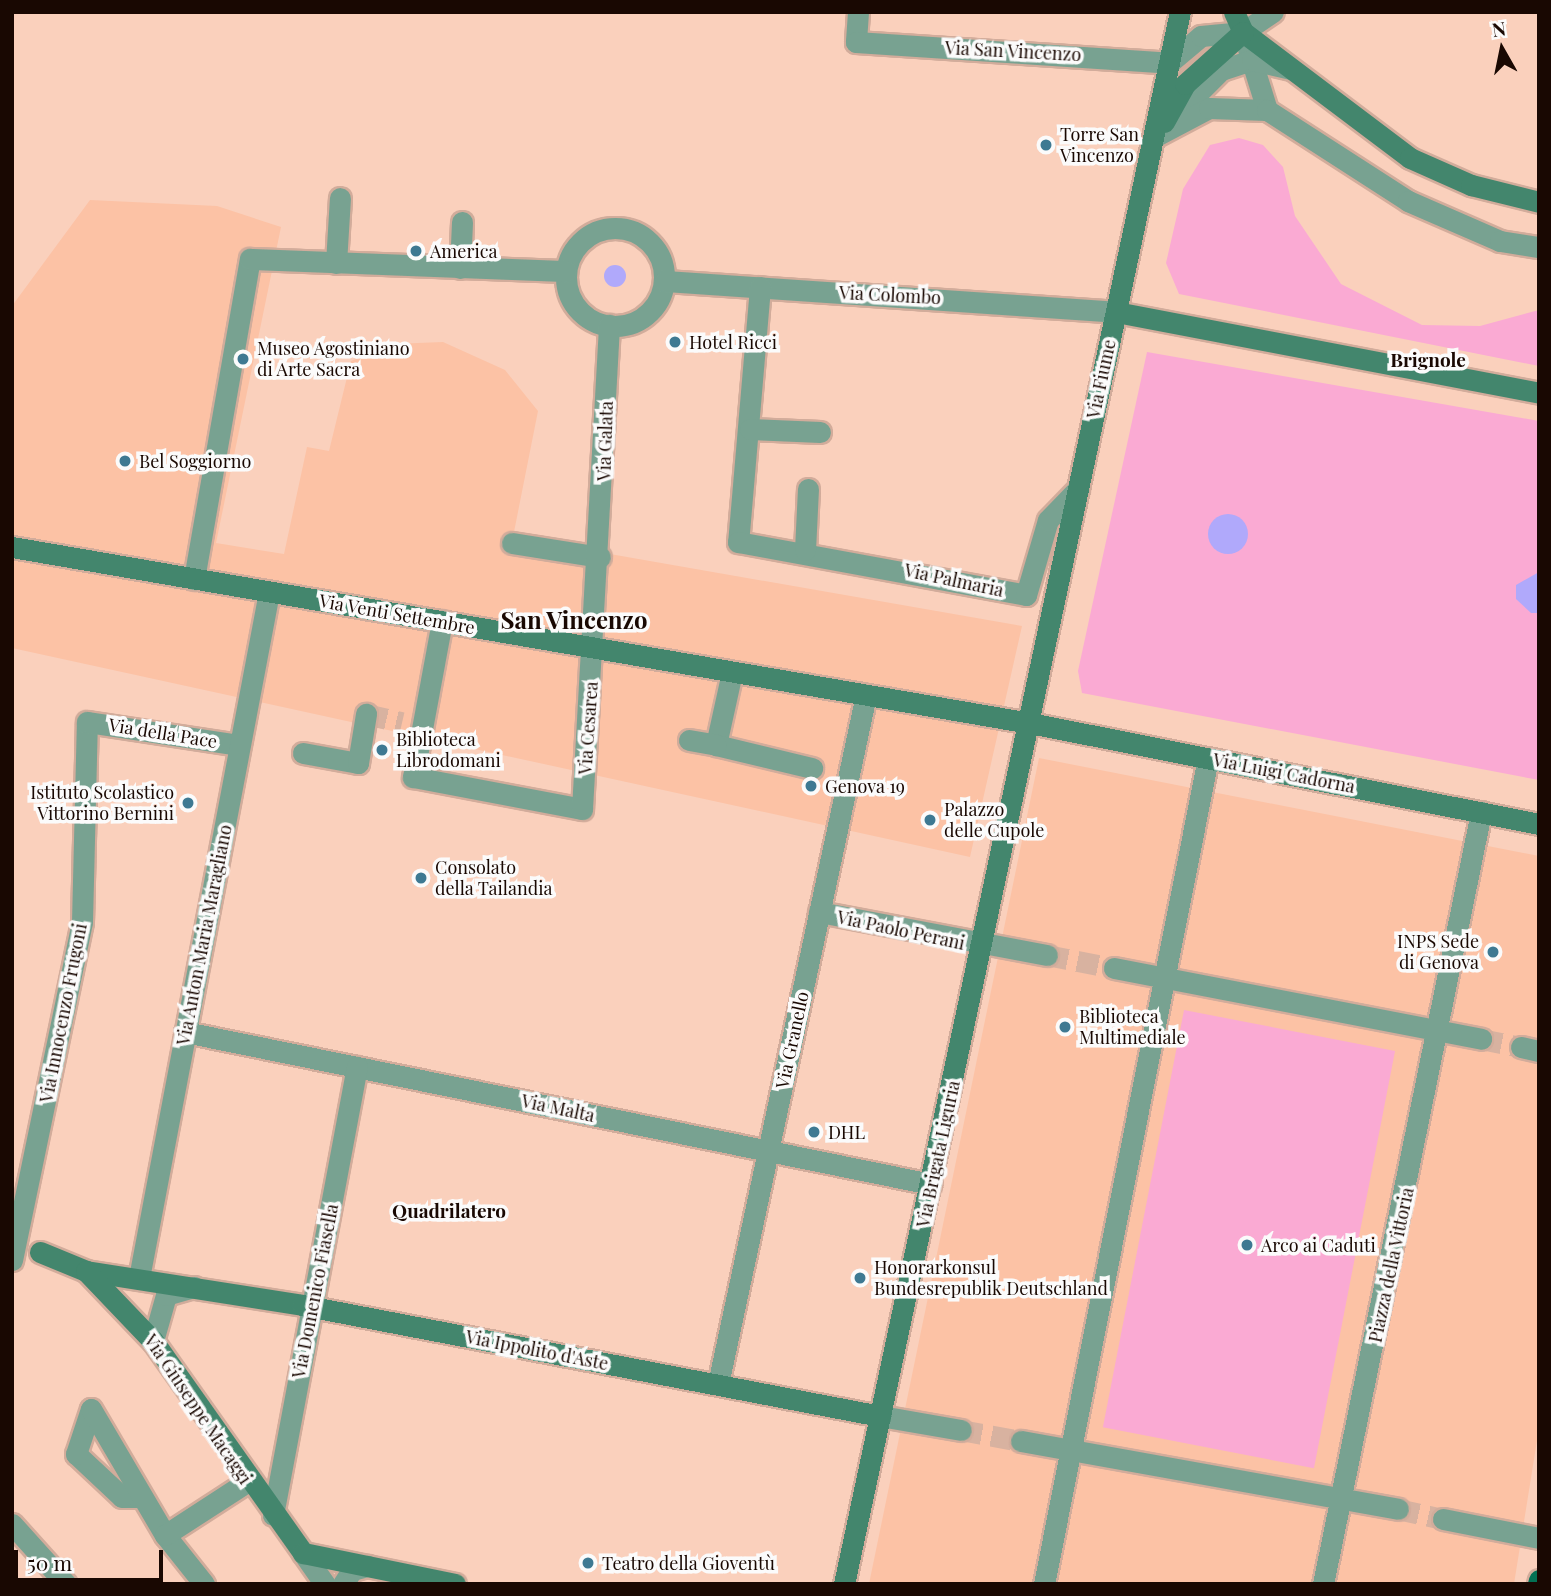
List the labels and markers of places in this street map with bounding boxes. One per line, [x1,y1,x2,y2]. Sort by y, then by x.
place label: Torre San Vincenzo [1060,124,1139,166]
marker: Torre San Vincenzo [1038,137,1054,153]
place label: America [430,240,497,262]
marker: America [408,243,424,259]
place label: Hotel Ricci [689,331,777,353]
marker: Hotel Ricci [667,334,683,350]
place label: Museo Agostiniano di Arte Sacra [257,338,410,380]
marker: Museo Agostiniano di Arte Sacra [235,351,251,367]
place label: Bel Soggiorno [139,450,251,472]
marker: Bel Soggiorno [117,453,133,469]
place label: Biblioteca Librodomani [396,729,501,772]
marker: Biblioteca Librodomani [374,742,390,758]
place label: Genova 19 [825,775,905,797]
marker: Genova 19 [803,778,819,794]
place label: Istituto Scolastico Vittorino Bernini [30,782,174,824]
marker: Istituto Scolastico Vittorino Bernini [180,795,196,811]
place label: Palazzo delle Cupole [944,799,1044,842]
marker: Palazzo delle Cupole [922,812,938,828]
place label: Consolato della Tailandia [435,857,553,900]
marker: Consolato della Tailandia [413,870,429,886]
place label: INPS Sede di Genova [1397,931,1479,974]
marker: INPS Sede di Genova [1485,944,1501,960]
place label: Biblioteca Multimediale [1079,1006,1186,1048]
marker: Biblioteca Multimediale [1057,1019,1073,1035]
place label: DHL [828,1121,865,1143]
marker: DHL [806,1124,822,1140]
place label: Arco ai Caduti [1261,1234,1376,1256]
marker: Arco ai Caduti [1239,1237,1255,1253]
place label: Honorarkonsul Bundesrepublik Deutschland [874,1257,1108,1300]
marker: Honorarkonsul Bundesrepublik Deutschland [852,1270,868,1286]
place label: Teatro della Gioventù [602,1552,775,1574]
marker: Teatro della Gioventù [580,1555,596,1571]

